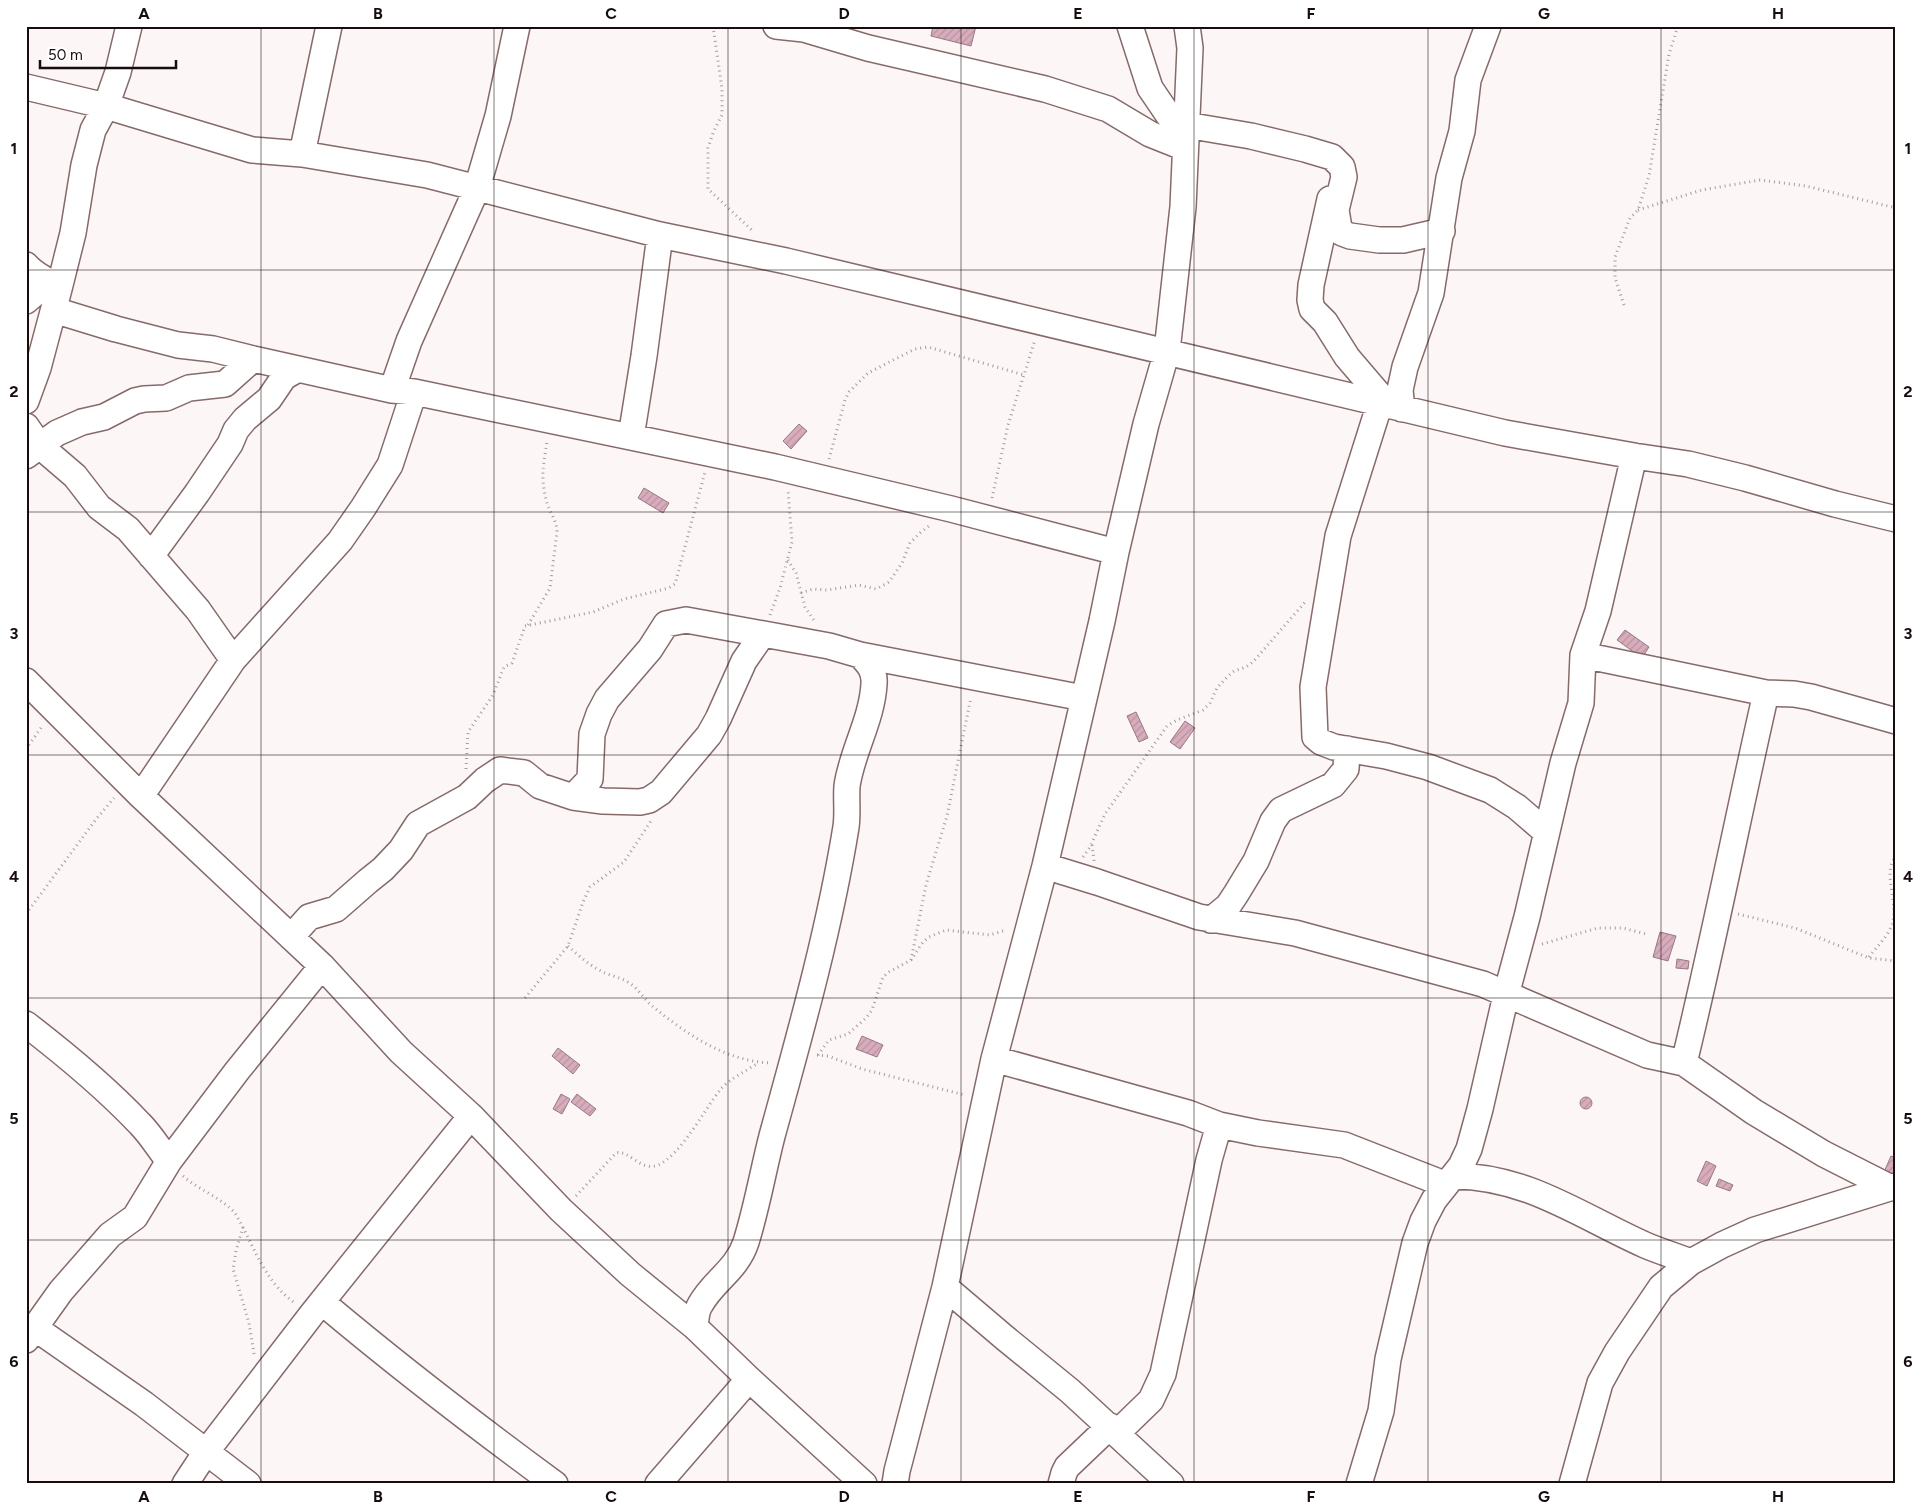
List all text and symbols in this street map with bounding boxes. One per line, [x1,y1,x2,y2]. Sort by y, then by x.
text: A [138,4,150,23]
text: B [373,4,383,23]
text: C [605,4,617,23]
text: D [838,4,850,23]
text: E [1073,4,1083,23]
text: F [1307,4,1316,23]
text: G [1538,4,1550,23]
text: H [1772,4,1784,23]
scale bar [40,38,176,70]
text: 50 m [48,46,83,64]
text: 1 [11,139,17,158]
text: 1 [1905,139,1911,158]
text: 2 [9,382,19,401]
text: 2 [1903,382,1913,401]
text: 3 [10,624,19,643]
text: 3 [1904,624,1913,643]
text: 4 [9,867,19,886]
text: 4 [1903,867,1913,886]
text: 5 [9,1109,19,1128]
text: 5 [1903,1109,1913,1128]
text: 6 [9,1352,19,1371]
text: 6 [1903,1352,1913,1371]
text: A [138,1487,150,1506]
text: B [373,1487,383,1506]
text: C [605,1487,617,1506]
text: D [838,1487,850,1506]
text: E [1073,1487,1083,1506]
text: F [1307,1487,1316,1506]
text: G [1538,1487,1550,1506]
text: H [1772,1487,1784,1506]

